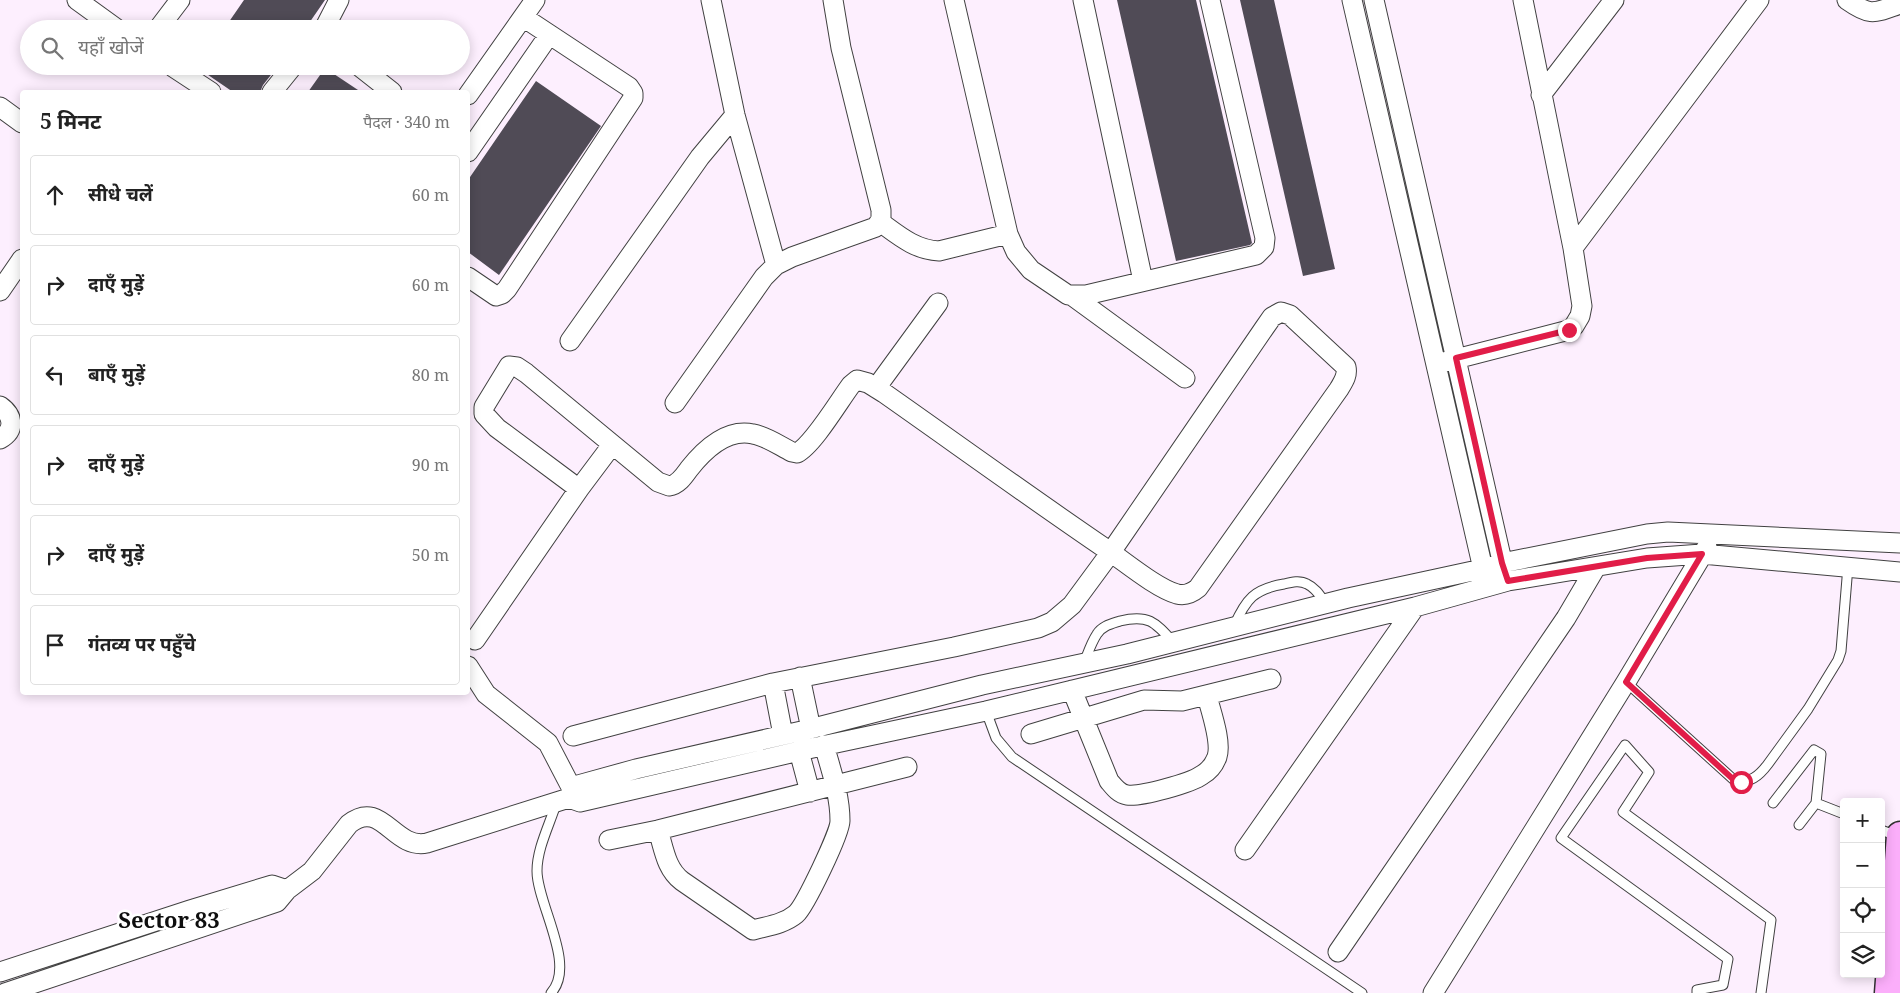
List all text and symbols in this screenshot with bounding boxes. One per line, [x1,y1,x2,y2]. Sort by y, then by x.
search box [20,20,470,75]
icon: search [38,34,66,62]
text: यहाँ खोजें [78,34,144,60]
text: 5 मिनट [40,107,101,135]
text: पैदल · 340 m [363,111,450,133]
icon: ahead [41,181,69,209]
text: सीधे चलें [88,181,153,207]
text: 60 m [412,184,449,206]
icon: right [41,271,69,299]
text: दाएँ मुड़ें [88,271,144,297]
text: 60 m [412,274,449,296]
route end [1558,319,1581,342]
icon: left [41,361,69,389]
text: बाएँ मुड़ें [88,361,145,387]
text: 80 m [412,364,449,386]
icon: right [41,451,69,479]
text: दाएँ मुड़ें [88,451,144,477]
text: 90 m [412,454,449,476]
icon: right [41,541,69,569]
text: दाएँ मुड़ें [88,541,144,567]
text: 50 m [412,544,449,566]
icon: arrive [41,631,69,659]
text: गंतव्य पर पहुँचे [88,631,196,657]
route start [1730,771,1753,794]
map controls [1840,798,1885,978]
button: + [1840,798,1885,843]
button: − [1840,843,1885,888]
button: locate [1840,888,1885,933]
district label: Sector 83 [118,904,220,934]
button: layers [1840,933,1885,978]

